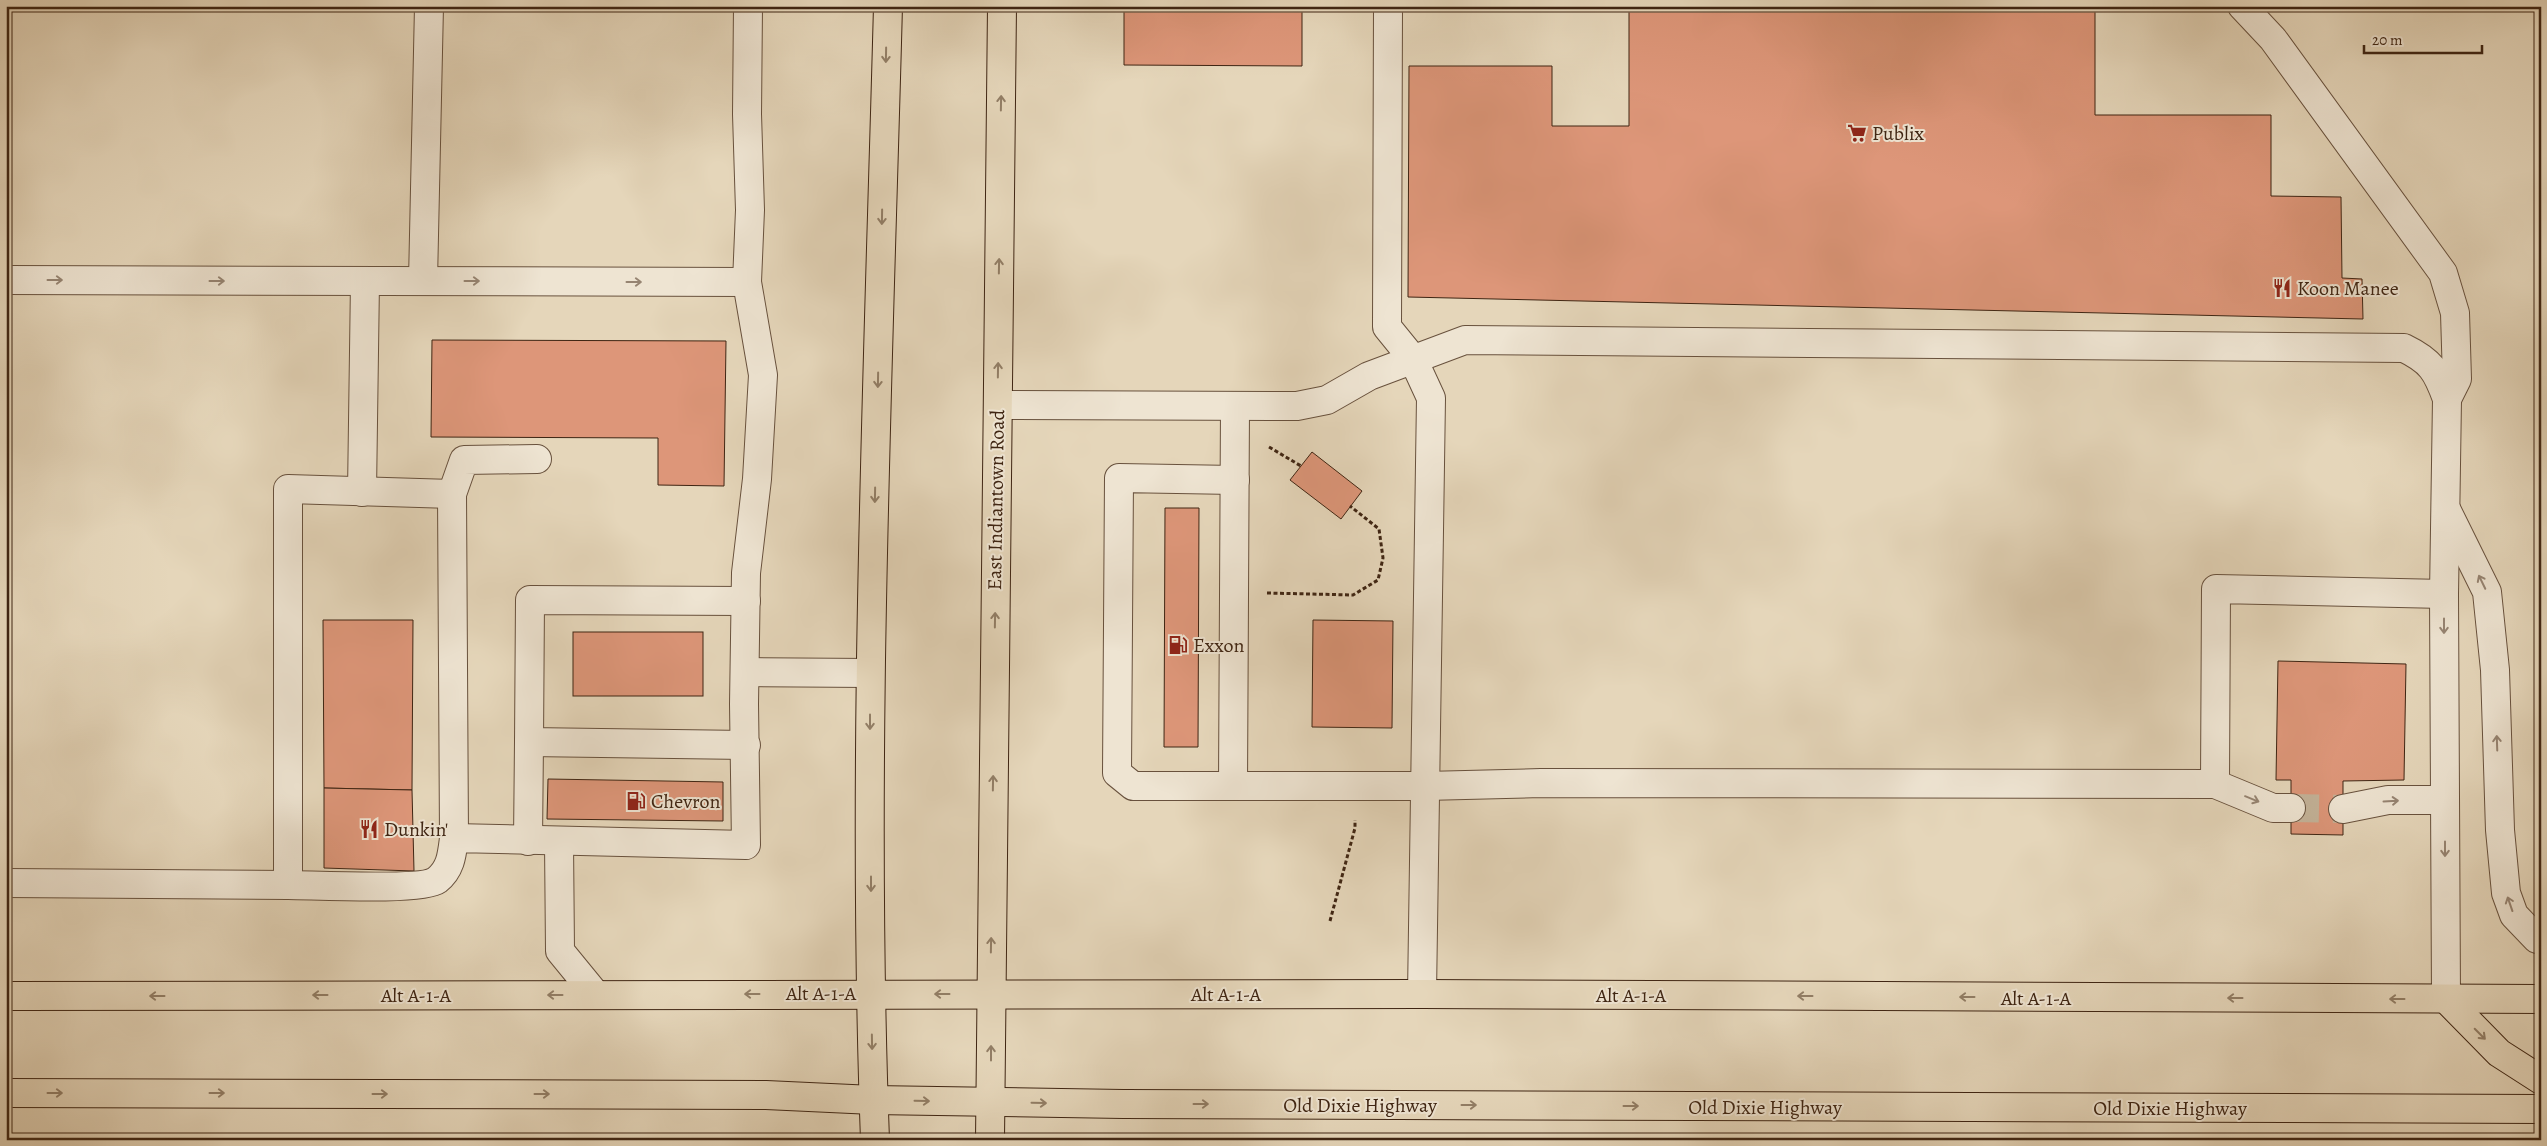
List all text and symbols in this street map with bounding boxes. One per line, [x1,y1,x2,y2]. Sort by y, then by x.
scale bar [2364,22,2482,54]
text: 20 m [2372,30,2403,50]
one-way arrow [882,47,891,63]
one-way arrow [996,96,1006,112]
place label: Publix [1872,120,1925,147]
supermarket icon: Publix [1846,122,1868,144]
one-way arrow [877,209,887,225]
one-way arrow [994,258,1004,274]
one-way arrow [46,275,63,285]
place label: Koon Manee [2297,275,2399,302]
one-way arrow [209,276,225,285]
one-way arrow [464,276,480,286]
one-way arrow [626,277,642,287]
restaurant icon: Koon Manee [2271,277,2293,299]
one-way arrow [993,363,1003,379]
one-way arrow [873,372,883,388]
street label: East Indiantown Road [981,409,1011,591]
one-way arrow [870,487,880,503]
one-way arrow [2477,575,2486,590]
one-way arrow [990,613,1000,629]
one-way arrow [2439,618,2449,634]
place label: Exxon [1193,632,1244,659]
fuel station icon: Exxon [1167,634,1189,656]
one-way arrow [865,713,875,729]
one-way arrow [2492,735,2502,751]
one-way arrow [989,775,998,791]
place label: Chevron [651,788,720,815]
fuel station icon: Chevron [625,790,647,812]
one-way arrow [2245,796,2260,805]
one-way arrow [2383,796,2399,805]
place label: Dunkin' [384,816,448,843]
restaurant icon: Dunkin' [358,818,380,840]
one-way arrow [2440,840,2450,857]
one-way arrow [866,876,876,892]
one-way arrow [2505,897,2514,912]
one-way arrow [987,938,996,954]
street label: Alt A-1-A [785,980,856,1007]
street label: Alt A-1-A [1190,981,1261,1008]
street label: Alt A-1-A [380,982,451,1009]
street label: Alt A-1-A [1595,982,1666,1009]
street label: Alt A-1-A [2000,985,2071,1012]
one-way arrow [744,989,760,998]
one-way arrow [934,989,950,999]
one-way arrow [312,990,328,1000]
one-way arrow [547,990,563,1000]
one-way arrow [150,991,166,1001]
one-way arrow [1797,991,1813,1001]
one-way arrow [1959,992,1976,1002]
one-way arrow [2227,993,2243,1003]
one-way arrow [2389,994,2406,1004]
one-way arrow [2474,1028,2486,1040]
one-way arrow [867,1034,877,1050]
one-way arrow [986,1045,995,1061]
one-way arrow [46,1088,63,1098]
one-way arrow [209,1088,225,1098]
one-way arrow [372,1089,388,1099]
one-way arrow [534,1089,550,1099]
street label: Old Dixie Highway [1283,1092,1438,1119]
street label: Old Dixie Highway [1688,1094,1843,1121]
street label: Old Dixie Highway [2093,1095,2248,1122]
one-way arrow [914,1096,930,1105]
one-way arrow [1031,1098,1047,1107]
one-way arrow [1193,1099,1209,1109]
one-way arrow [1460,1100,1477,1110]
one-way arrow [1623,1101,1639,1111]

